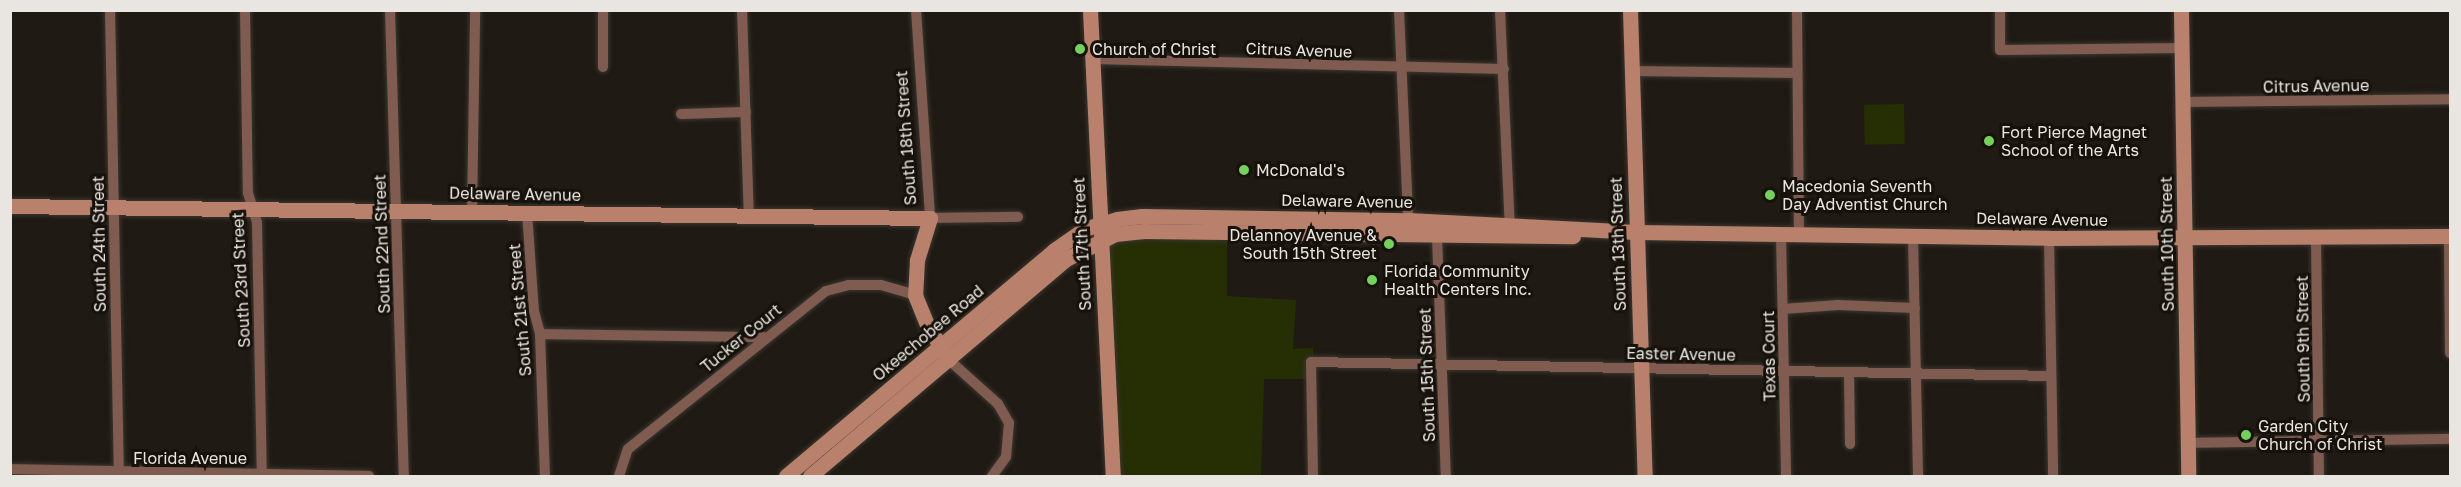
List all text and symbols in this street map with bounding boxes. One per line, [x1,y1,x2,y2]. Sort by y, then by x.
place label: Church of Christ [1092,39,1216,59]
street label: Citrus Avenue [1245,39,1353,61]
marker: Church of Christ [1073,42,1087,56]
street label: South 18th Street [892,70,920,206]
street label: Citrus Avenue [2263,75,2369,97]
place label: Fort Pierce Magnet School of the Arts [2001,122,2147,160]
marker: Fort Pierce Magnet School of the Arts [1982,134,1996,148]
place label: McDonald's [1256,160,1345,180]
marker: McDonald's [1237,163,1251,177]
street label: South 22nd Street [370,174,394,314]
street label: South 24th Street [88,176,110,312]
street label: South 13th Street [1606,176,1630,312]
place label: Macedonia Seventh Day Adventist Church [1782,176,1947,214]
street label: South 10th Street [2156,176,2178,312]
street label: South 17th Street [1069,177,1095,311]
street label: Delaware Avenue [449,183,581,205]
marker: Macedonia Seventh Day Adventist Church [1763,188,1777,202]
street label: Delaware Avenue [1281,190,1413,212]
street label: Delaware Avenue [1976,208,2108,230]
street label: South 23rd Street [228,212,254,348]
place label: Delannoy Avenue & South 15th Street [1229,225,1377,263]
marker: Delannoy Avenue & South 15th Street [1382,237,1396,251]
street label: South 21st Street [505,243,535,377]
place label: Florida Community Health Centers Inc. [1384,261,1532,299]
marker: Florida Community Health Centers Inc. [1365,273,1379,287]
street label: South 9th Street [2292,275,2314,403]
street label: Okeechobee Road [869,281,987,385]
street label: Tucker Court [697,300,785,376]
street label: South 15th Street [1415,308,1439,442]
street label: Texas Court [1759,310,1779,402]
street label: Easter Avenue [1626,343,1736,365]
place label: Garden City Church of Christ [2258,416,2382,454]
marker: Garden City Church of Christ [2239,428,2253,442]
street label: Florida Avenue [133,448,247,468]

